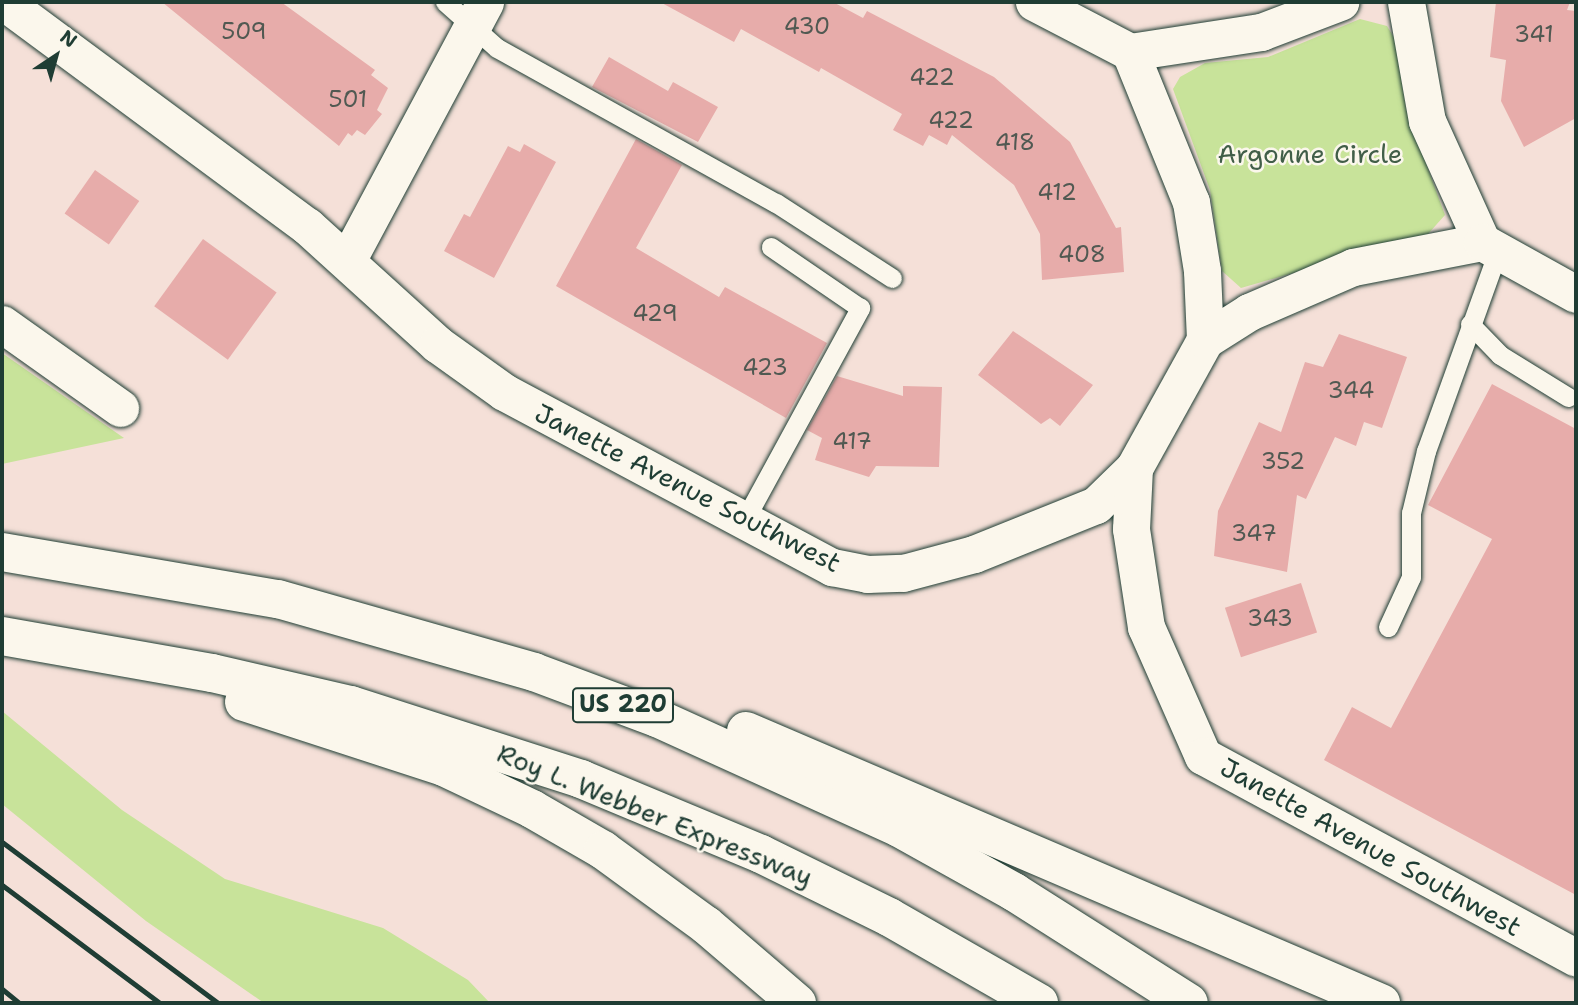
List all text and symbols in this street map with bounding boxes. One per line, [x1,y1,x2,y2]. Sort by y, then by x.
house number: 430 [784,12,830,40]
house number: 509 [221,17,267,45]
house number: 341 [1514,20,1554,48]
north arrow [21,21,91,91]
text: N [55,24,82,53]
house number: 422 [909,63,955,91]
house number: 501 [329,85,367,113]
house number: 422 [928,106,974,134]
house number: 418 [995,128,1035,156]
park label: Argonne Circle [1218,138,1402,170]
house number: 412 [1037,178,1077,206]
house number: 408 [1058,240,1106,268]
house number: 429 [632,299,678,327]
house number: 423 [742,353,788,381]
house number: 344 [1328,376,1374,404]
street label: Janette Avenue Southwest [530,397,846,579]
house number: 417 [832,427,872,455]
house number: 352 [1261,447,1305,475]
house number: 347 [1231,519,1277,547]
house number: 343 [1247,604,1293,632]
road number: US 220 [570,684,676,726]
street label: Roy L. Webber Expressway [493,737,817,893]
street label: Janette Avenue Southwest [1215,751,1527,943]

